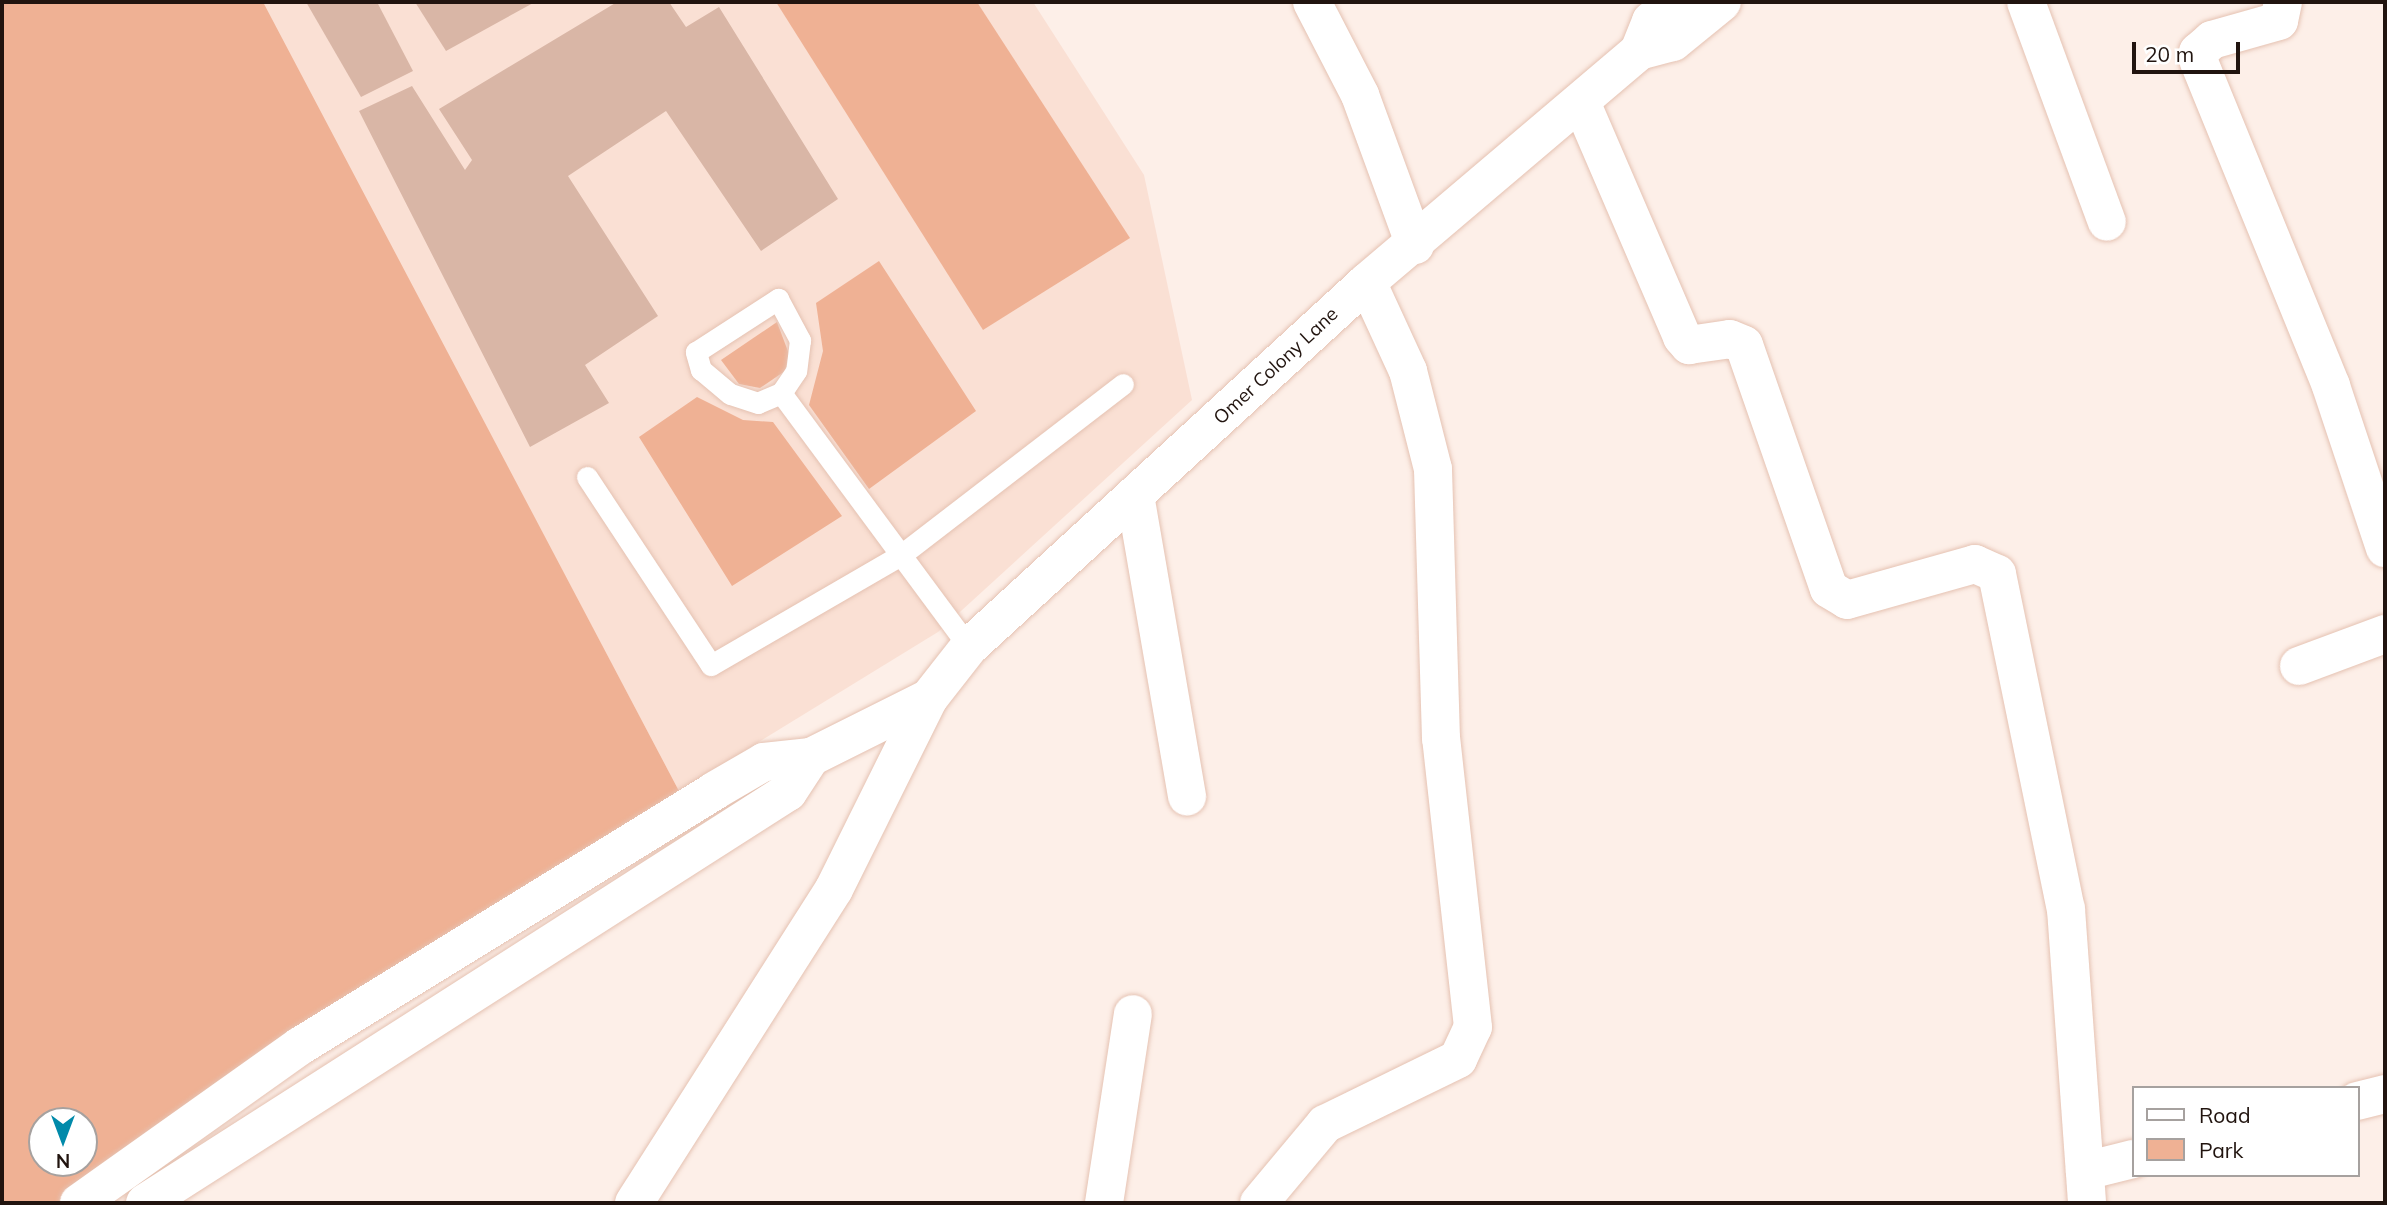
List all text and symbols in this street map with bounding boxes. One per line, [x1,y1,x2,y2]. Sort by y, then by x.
scale bar [2135,28,2244,72]
text: 20 m [2145,41,2194,67]
street label: Omer Colony Lane [1209,303,1343,429]
legend [2132,1086,2359,1177]
text: Road [2199,1102,2250,1128]
north arrow [28,1107,98,1177]
text: Park [2199,1137,2243,1163]
text: N [56,1149,70,1173]

